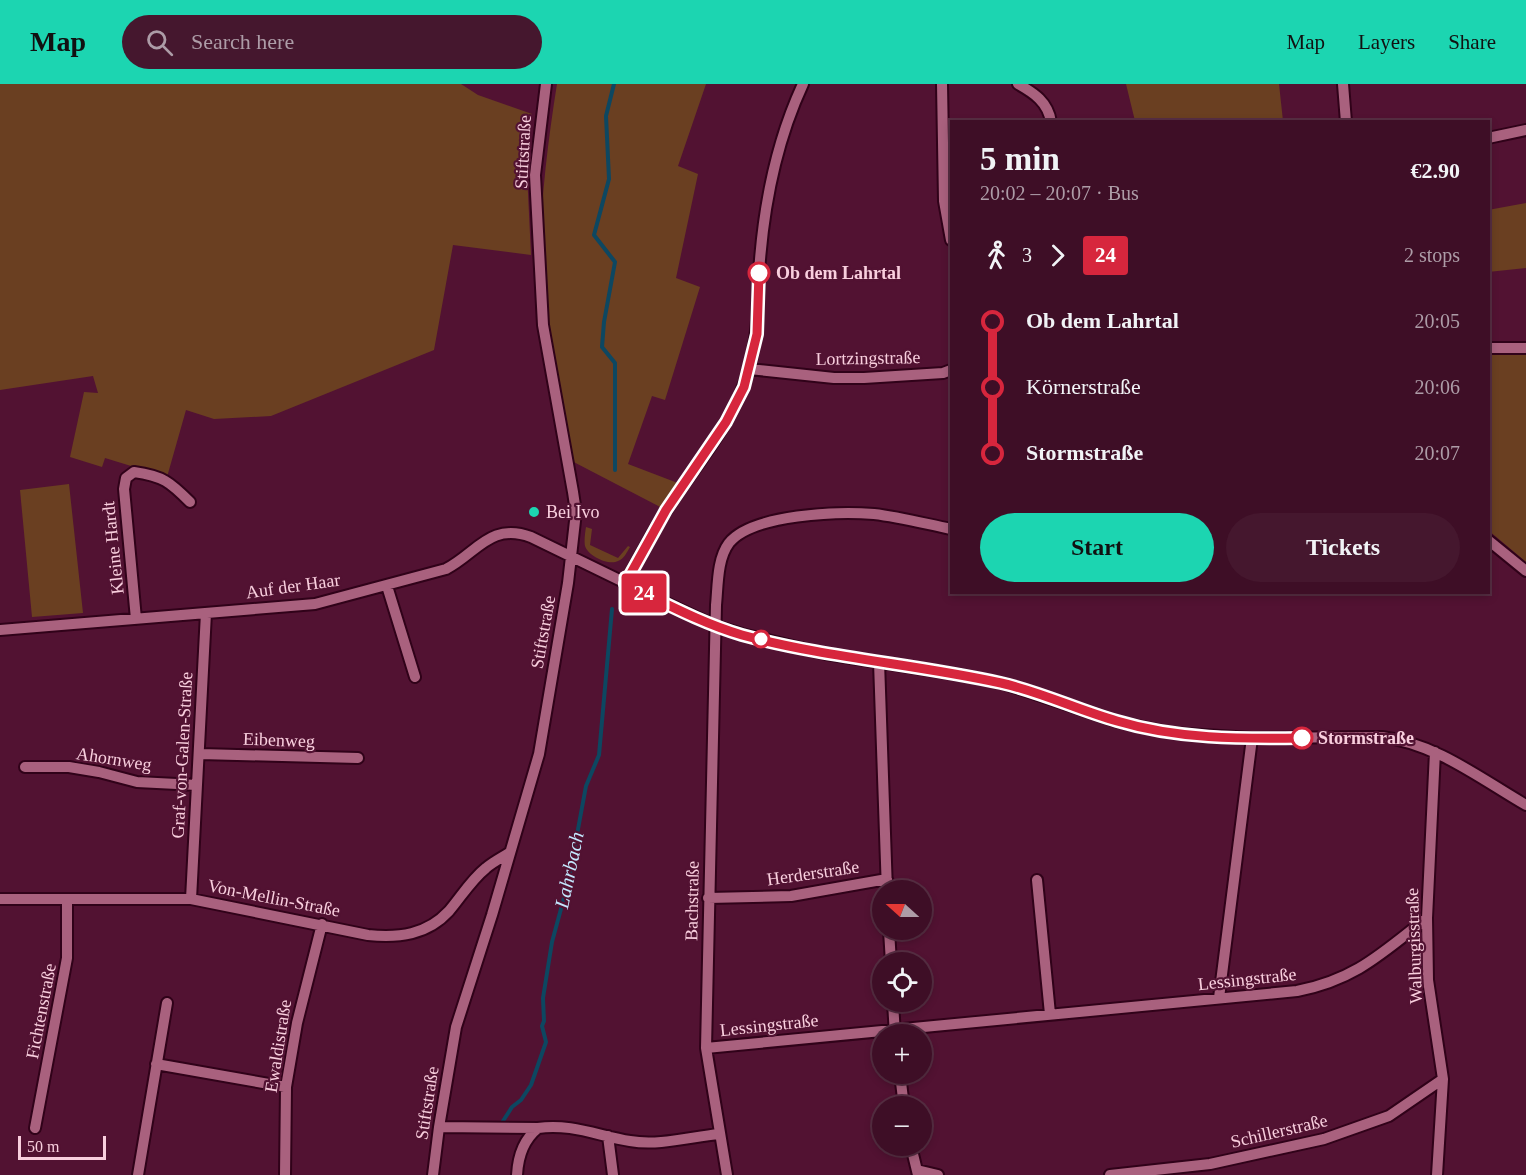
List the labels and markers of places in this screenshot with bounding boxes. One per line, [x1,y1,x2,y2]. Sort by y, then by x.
marker: Ob dem Lahrtal [748,262,770,284]
place label: Ob dem Lahrtal [776,263,901,283]
place label: Bei Ivo [546,502,600,522]
marker: Bei Ivo [527,505,541,519]
unlabelled marker [752,630,770,648]
marker: Stormstraße [1291,727,1313,749]
place label: Stormstraße [1318,728,1414,748]

